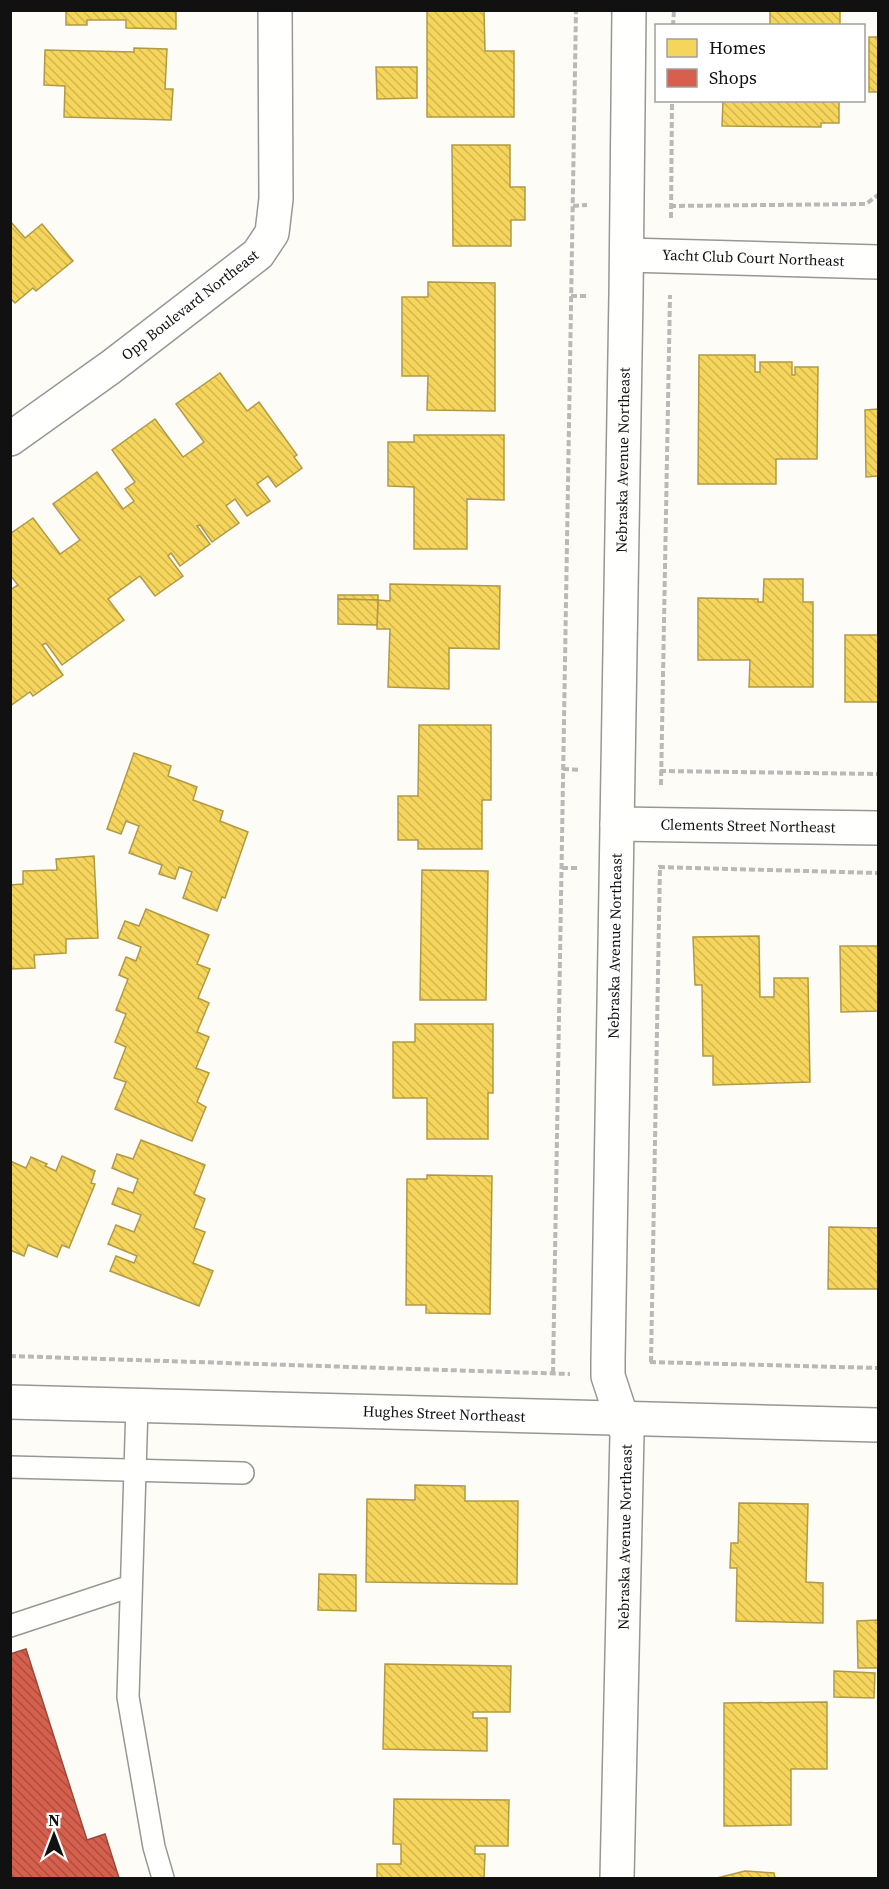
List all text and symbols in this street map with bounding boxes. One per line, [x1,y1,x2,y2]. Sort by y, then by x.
legend [655,24,865,102]
text: Homes [709,35,766,60]
text: Shops [709,65,757,90]
street label: Opp Boulevard Northeast [117,244,263,365]
street label: Yacht Club Court Northeast [661,244,845,271]
street label: Nebraska Avenue Northeast [610,367,635,553]
street label: Clements Street Northeast [660,813,836,838]
street label: Nebraska Avenue Northeast [602,853,627,1039]
street label: Hughes Street Northeast [362,1400,526,1427]
street label: Nebraska Avenue Northeast [612,1444,637,1630]
north arrow [24,1805,84,1865]
text: N [48,1809,60,1831]

